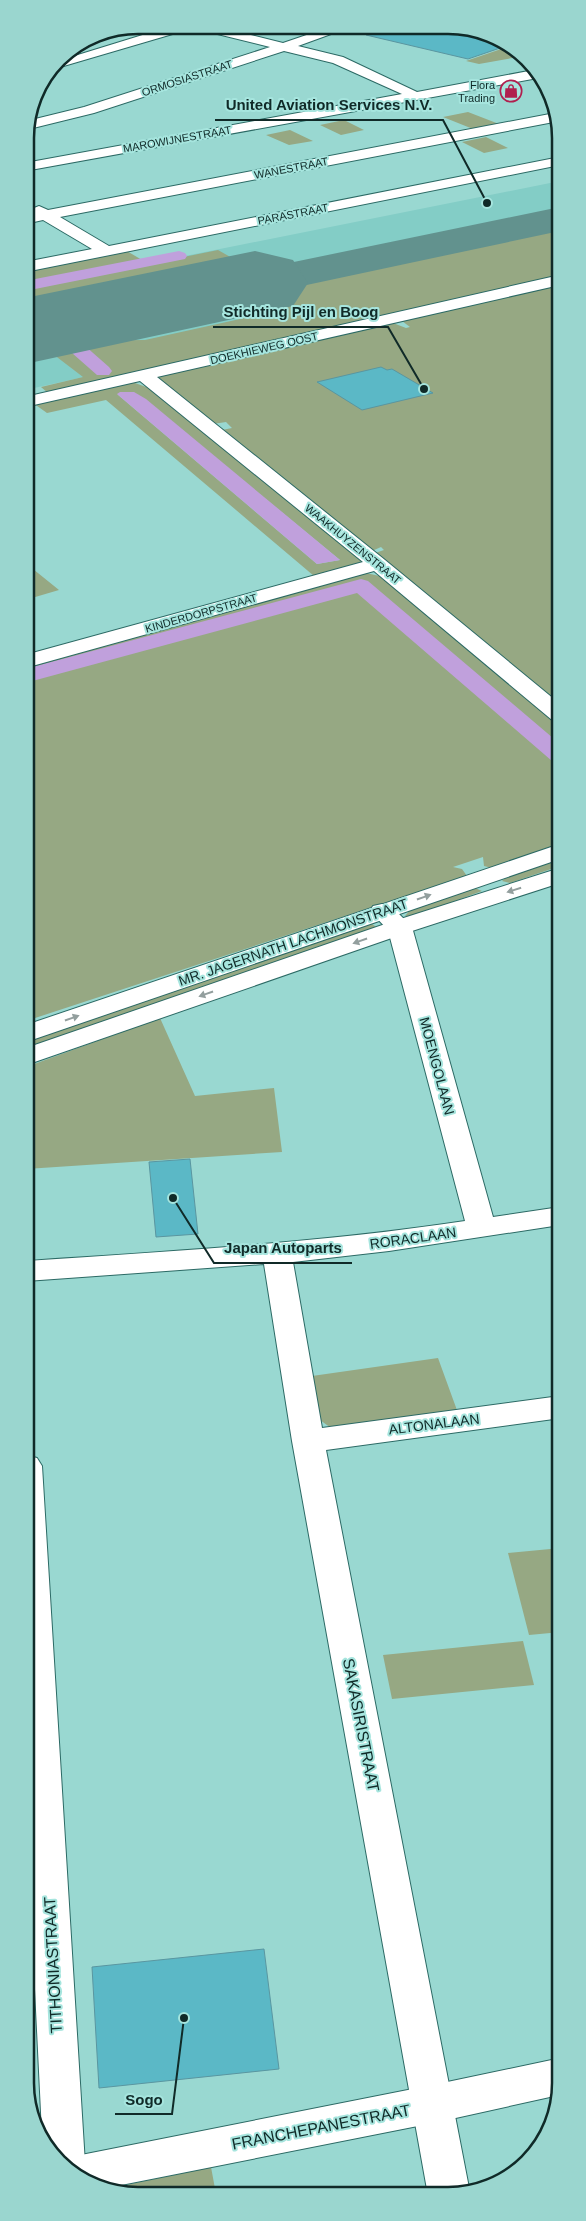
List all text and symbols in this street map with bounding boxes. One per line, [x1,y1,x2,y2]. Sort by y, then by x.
street label: ORMOSIASTRAAT [140,58,234,98]
place label: Flora Trading [458,79,496,104]
shop icon: Flora Trading [499,79,523,103]
callout: United Aviation Services N.V. [215,90,443,120]
text: United Aviation Services N.V. [226,96,432,113]
street label: MAROWIJNESTRAAT [122,124,232,154]
street label: WANESTRAAT [253,155,329,181]
street label: PARASTRAAT [257,201,330,227]
callout: Stichting Pijl en Boog [213,297,388,327]
text: Stichting Pijl en Boog [224,303,379,320]
street label: DOEKHIEWEG OOST [209,330,319,366]
street label: WAAKHUYZENSTRAAT [303,502,404,587]
street label: KINDERDORPSTRAAT [144,591,259,635]
one-way arrow [506,886,521,894]
one-way arrow [417,893,432,901]
street label: MR. JAGERNATH LACHMONSTRAAT [176,895,410,989]
one-way arrow [352,938,367,945]
one-way arrow [198,991,213,999]
one-way arrow [64,1014,79,1021]
street label: MOENGOLAAN [416,1015,458,1117]
street label: RORACLAAN [369,1224,457,1252]
callout: Japan Autoparts [214,1233,352,1263]
text: Japan Autoparts [224,1239,342,1256]
street label: ALTONALAAN [388,1410,480,1438]
street label: SAKASIRISTRAAT [340,1657,382,1793]
street label: TITHONIASTRAAT [41,1896,65,2034]
callout: Sogo [115,2084,172,2114]
text: Sogo [125,2091,163,2108]
street label: FRANCHEPANESTRAAT [230,2101,412,2153]

